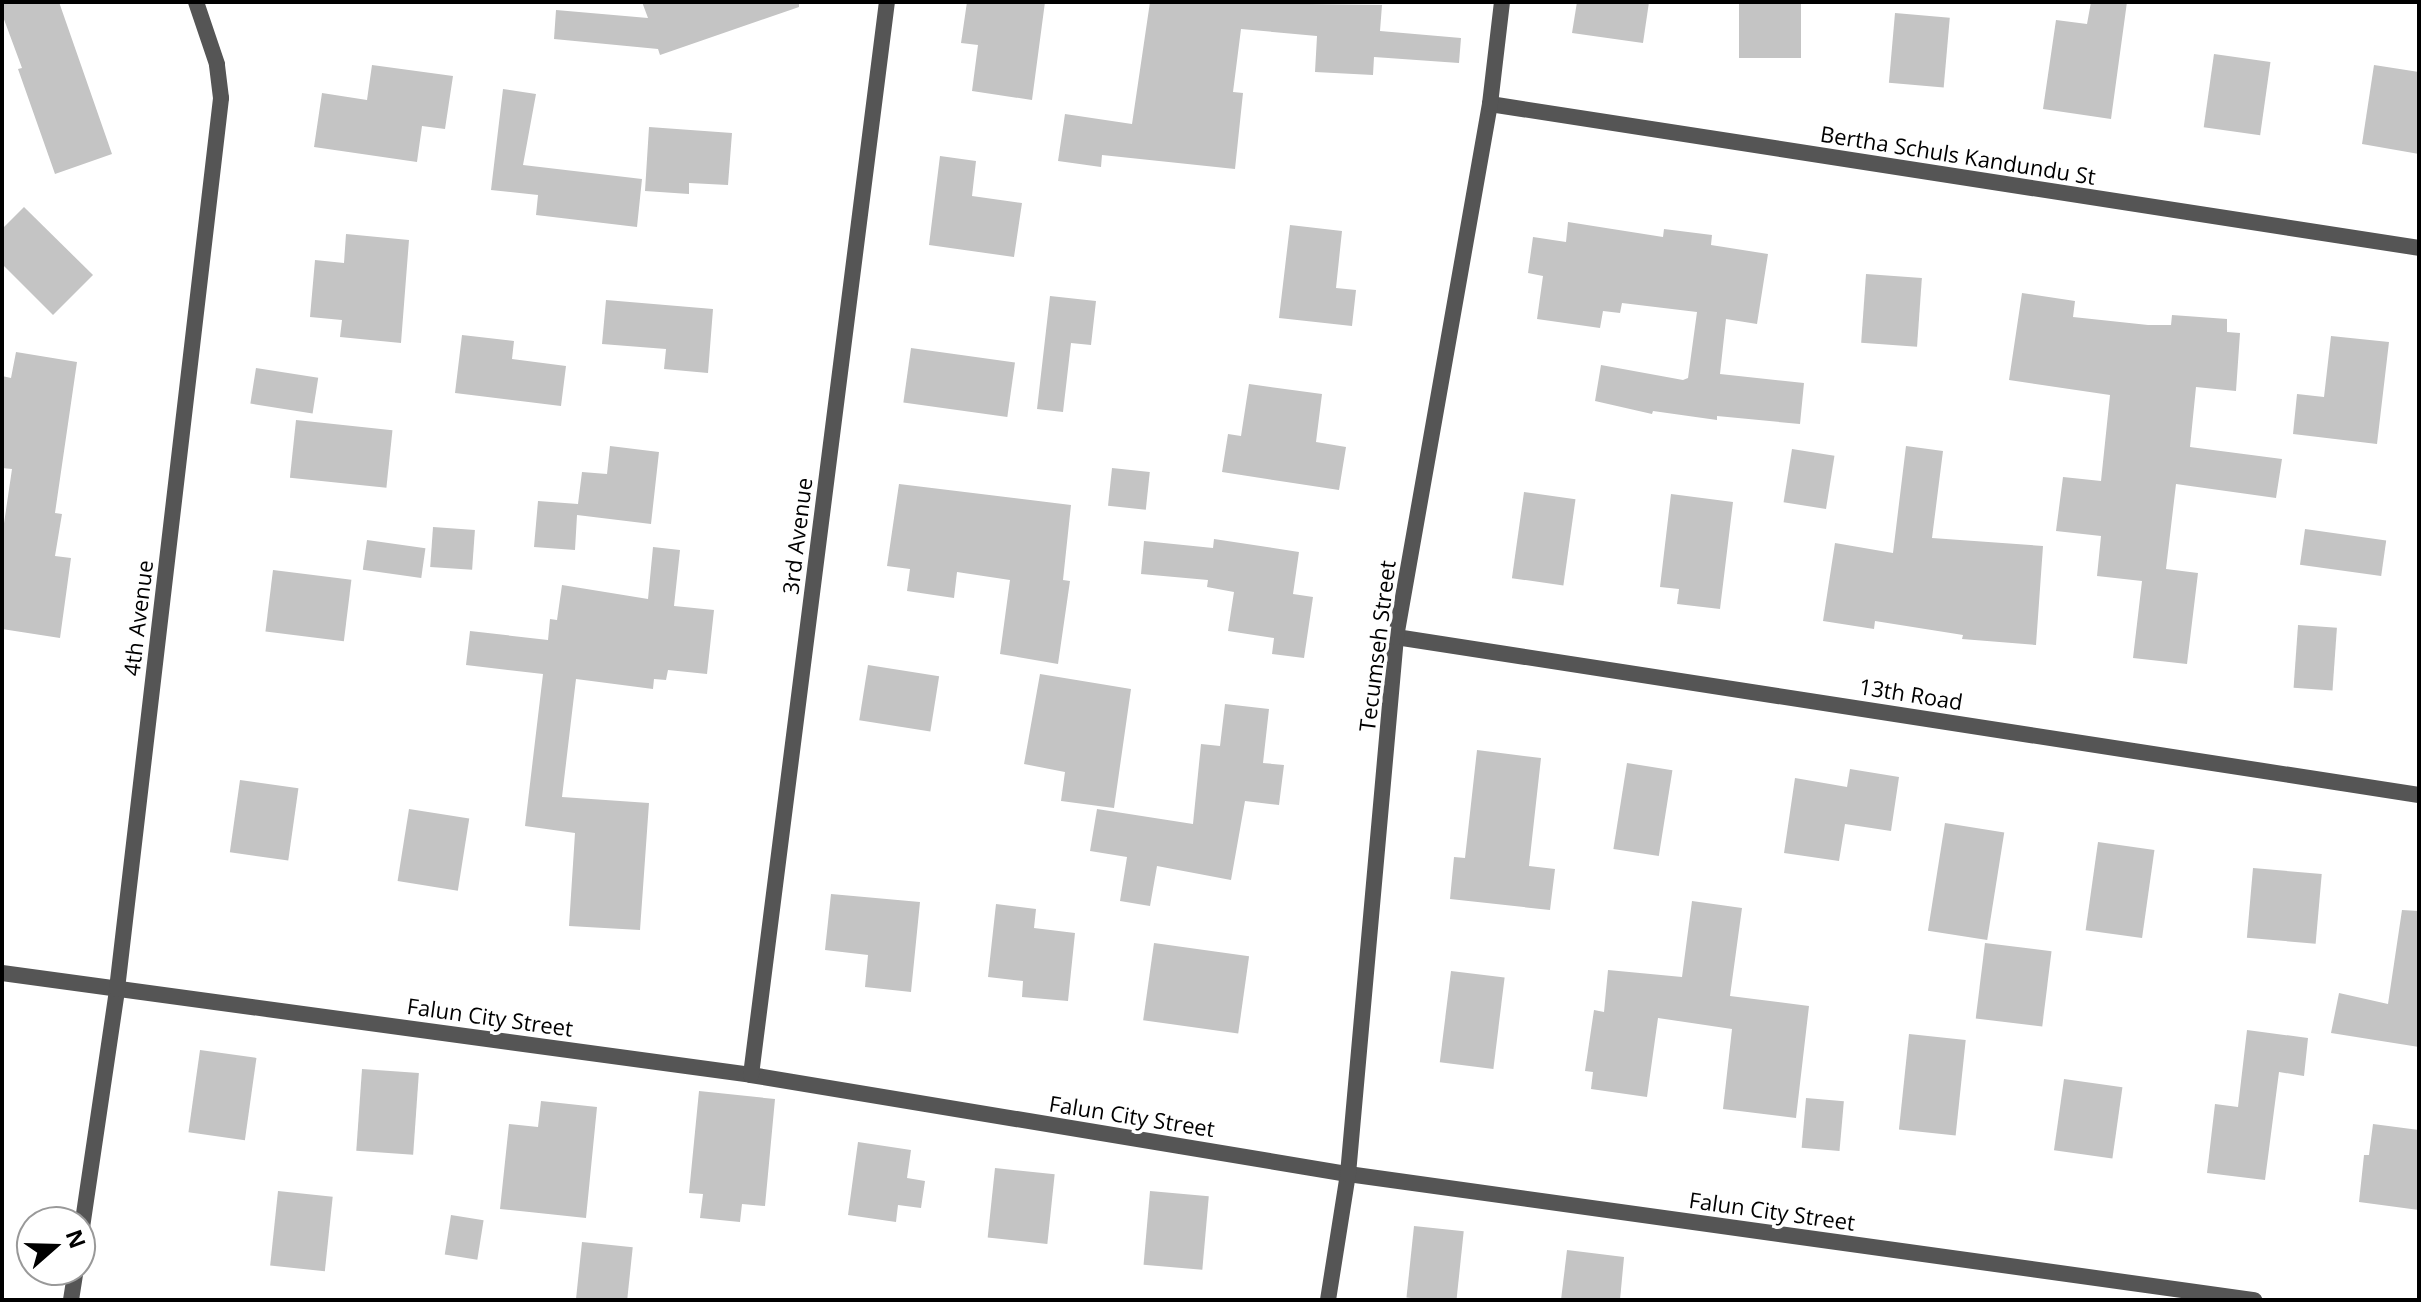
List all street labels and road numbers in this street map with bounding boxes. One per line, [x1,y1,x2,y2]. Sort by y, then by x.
street label: Bertha Schuls Kandundu St [1818,120,2098,190]
street label: 3rd Avenue [777,476,817,596]
street label: 4th Avenue [118,559,158,677]
street label: Tecumseh Street [1353,559,1401,733]
street label: 13th Road [1857,673,1965,715]
street label: Falun City Street [405,992,575,1042]
street label: Falun City Street [1047,1090,1217,1142]
street label: Falun City Street [1687,1186,1857,1236]

